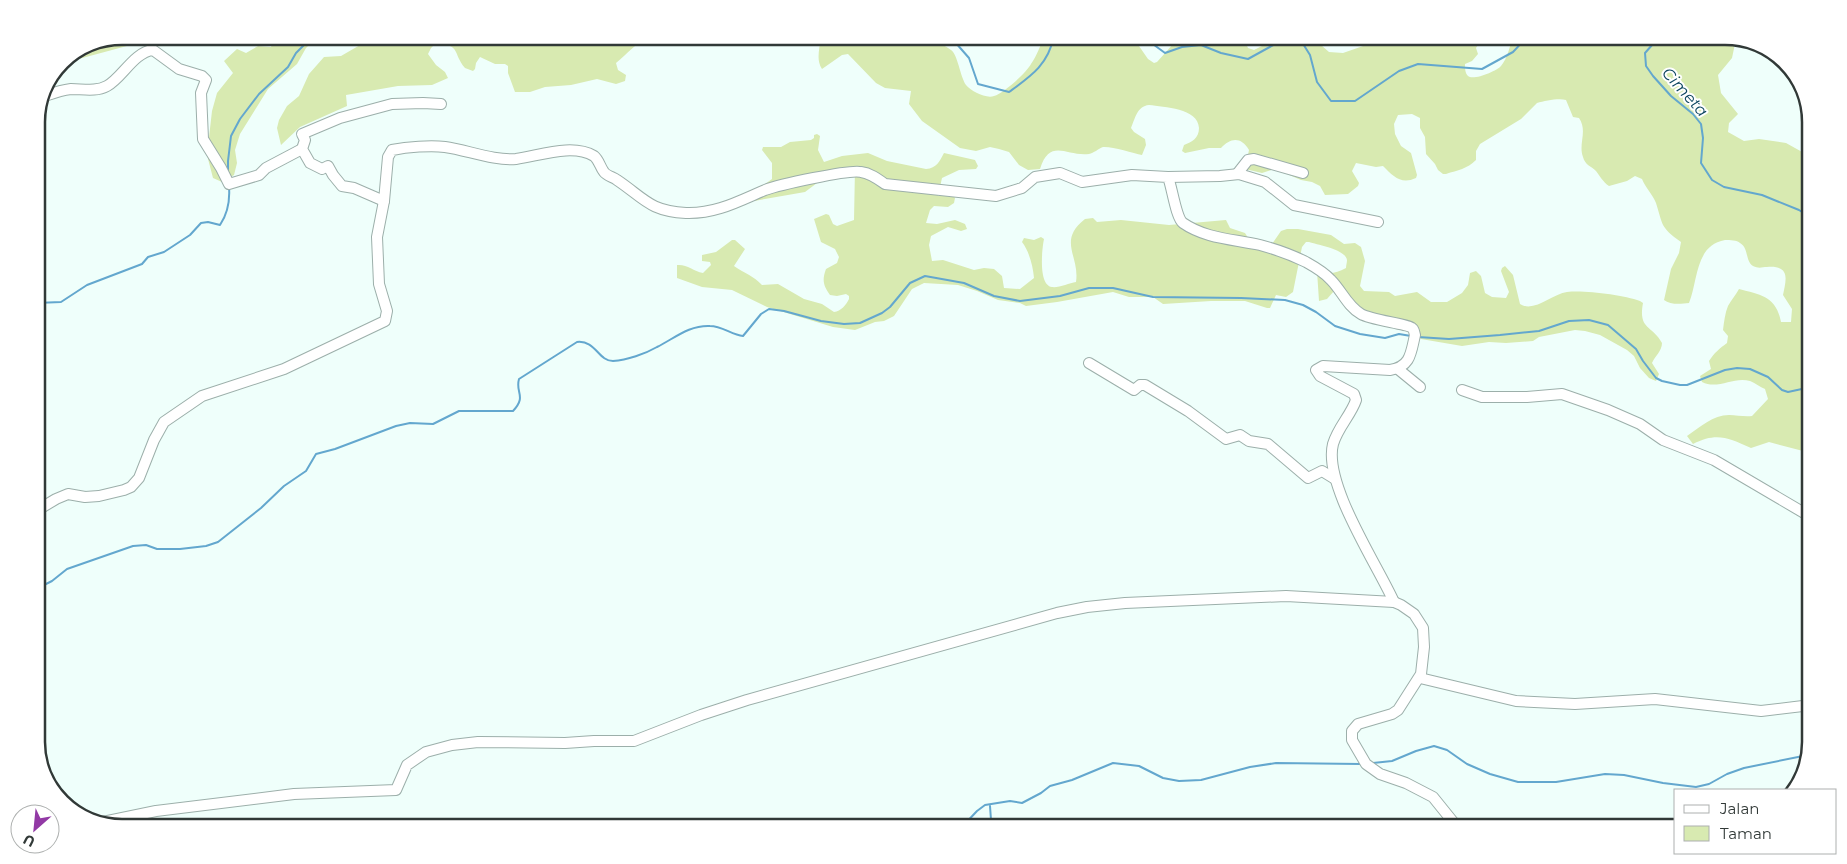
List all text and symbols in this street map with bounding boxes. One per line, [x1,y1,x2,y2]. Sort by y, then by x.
water label: Cimeta [1658,64,1712,121]
legend [1674,789,1837,854]
text: Jalan [1719,799,1759,818]
north arrow [10,804,60,854]
text: Taman [1720,824,1772,843]
text: U [20,830,38,851]

